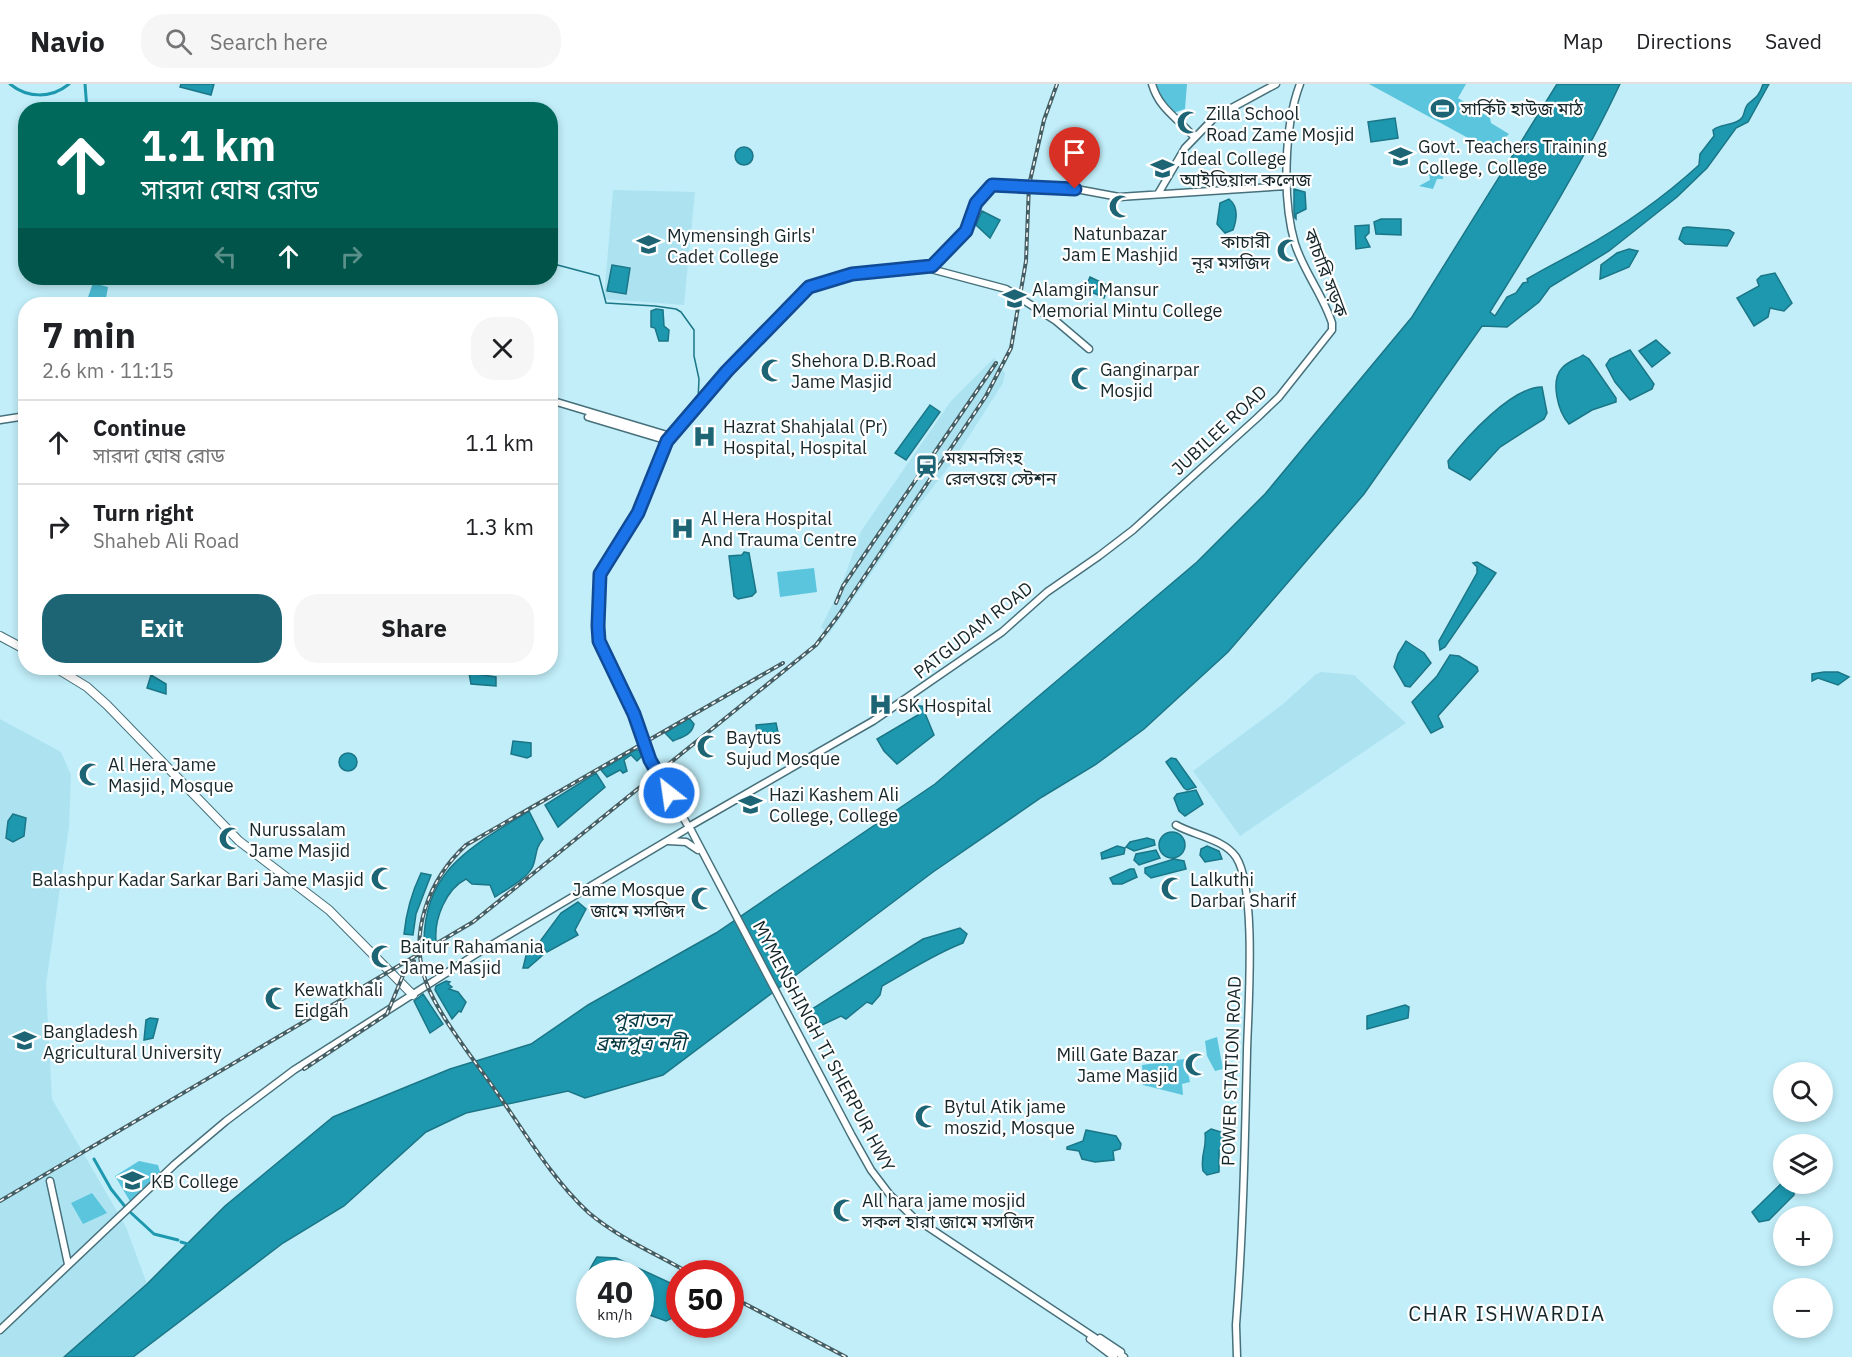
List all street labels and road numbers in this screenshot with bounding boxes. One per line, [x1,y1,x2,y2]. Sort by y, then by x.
street label: কাচারি সড়ক [1298,225,1353,321]
street label: JUBILEE ROAD [1167,380,1271,480]
street label: PATGUDAM ROAD [909,576,1037,684]
street label: MYMENSHINGH TI SHERPUR HWY [748,917,900,1176]
street label: POWER STATION ROAD [1216,976,1246,1166]

